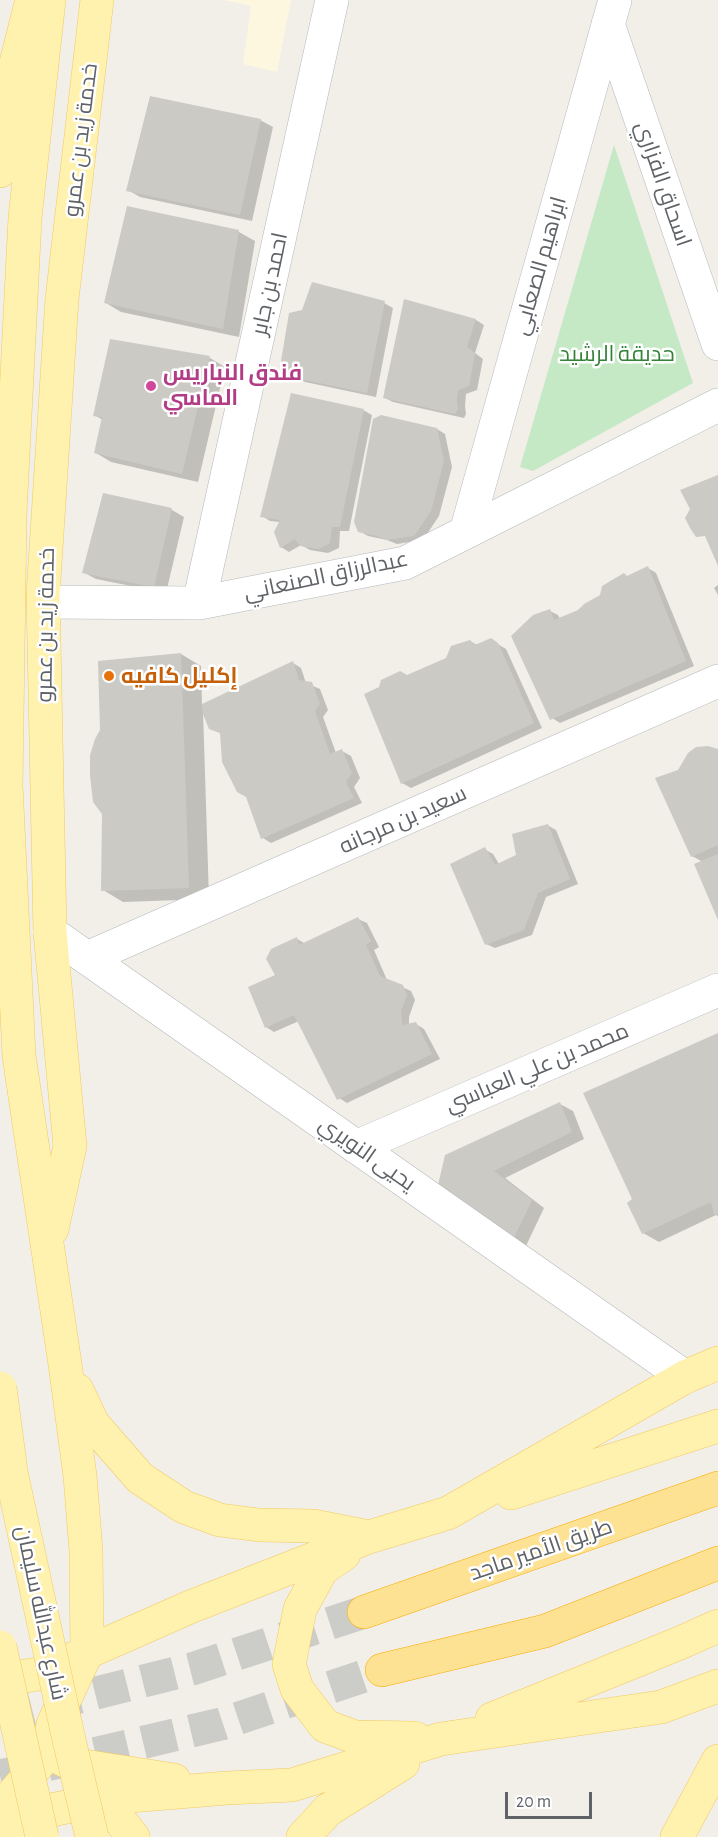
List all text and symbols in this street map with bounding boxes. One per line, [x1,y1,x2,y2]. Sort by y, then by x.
street label: خدمة زيد بن عمرو [58,62,104,218]
street label: اسحاق الفزاري [629,118,697,250]
street label: ابراهيم الصعابي [508,194,572,338]
street label: احمد بن جابر [246,230,294,338]
park label: حديقة الرشيد [559,341,675,367]
place label: فندق النباريس الماسي [163,360,302,412]
marker: فندق النباريس الماسي [144,379,158,393]
street label: عبدالرزاق الصنعاني [242,546,410,606]
street label: خدمة زيد بن عمرو [31,547,61,703]
place label: إكليل كافيه [121,663,237,689]
marker: إكليل كافيه [102,669,116,683]
street label: سعيد بن مرجانه [335,780,471,860]
street label: محمد بن علي العباسي [441,1017,633,1119]
street label: يحيى النويري [314,1111,420,1197]
street label: طريق الأمير ماجد [466,1513,616,1587]
street label: شارع عبدالله سليمان [10,1523,72,1703]
scale bar [508,1780,595,1818]
text: 20 m [516,1793,551,1811]

